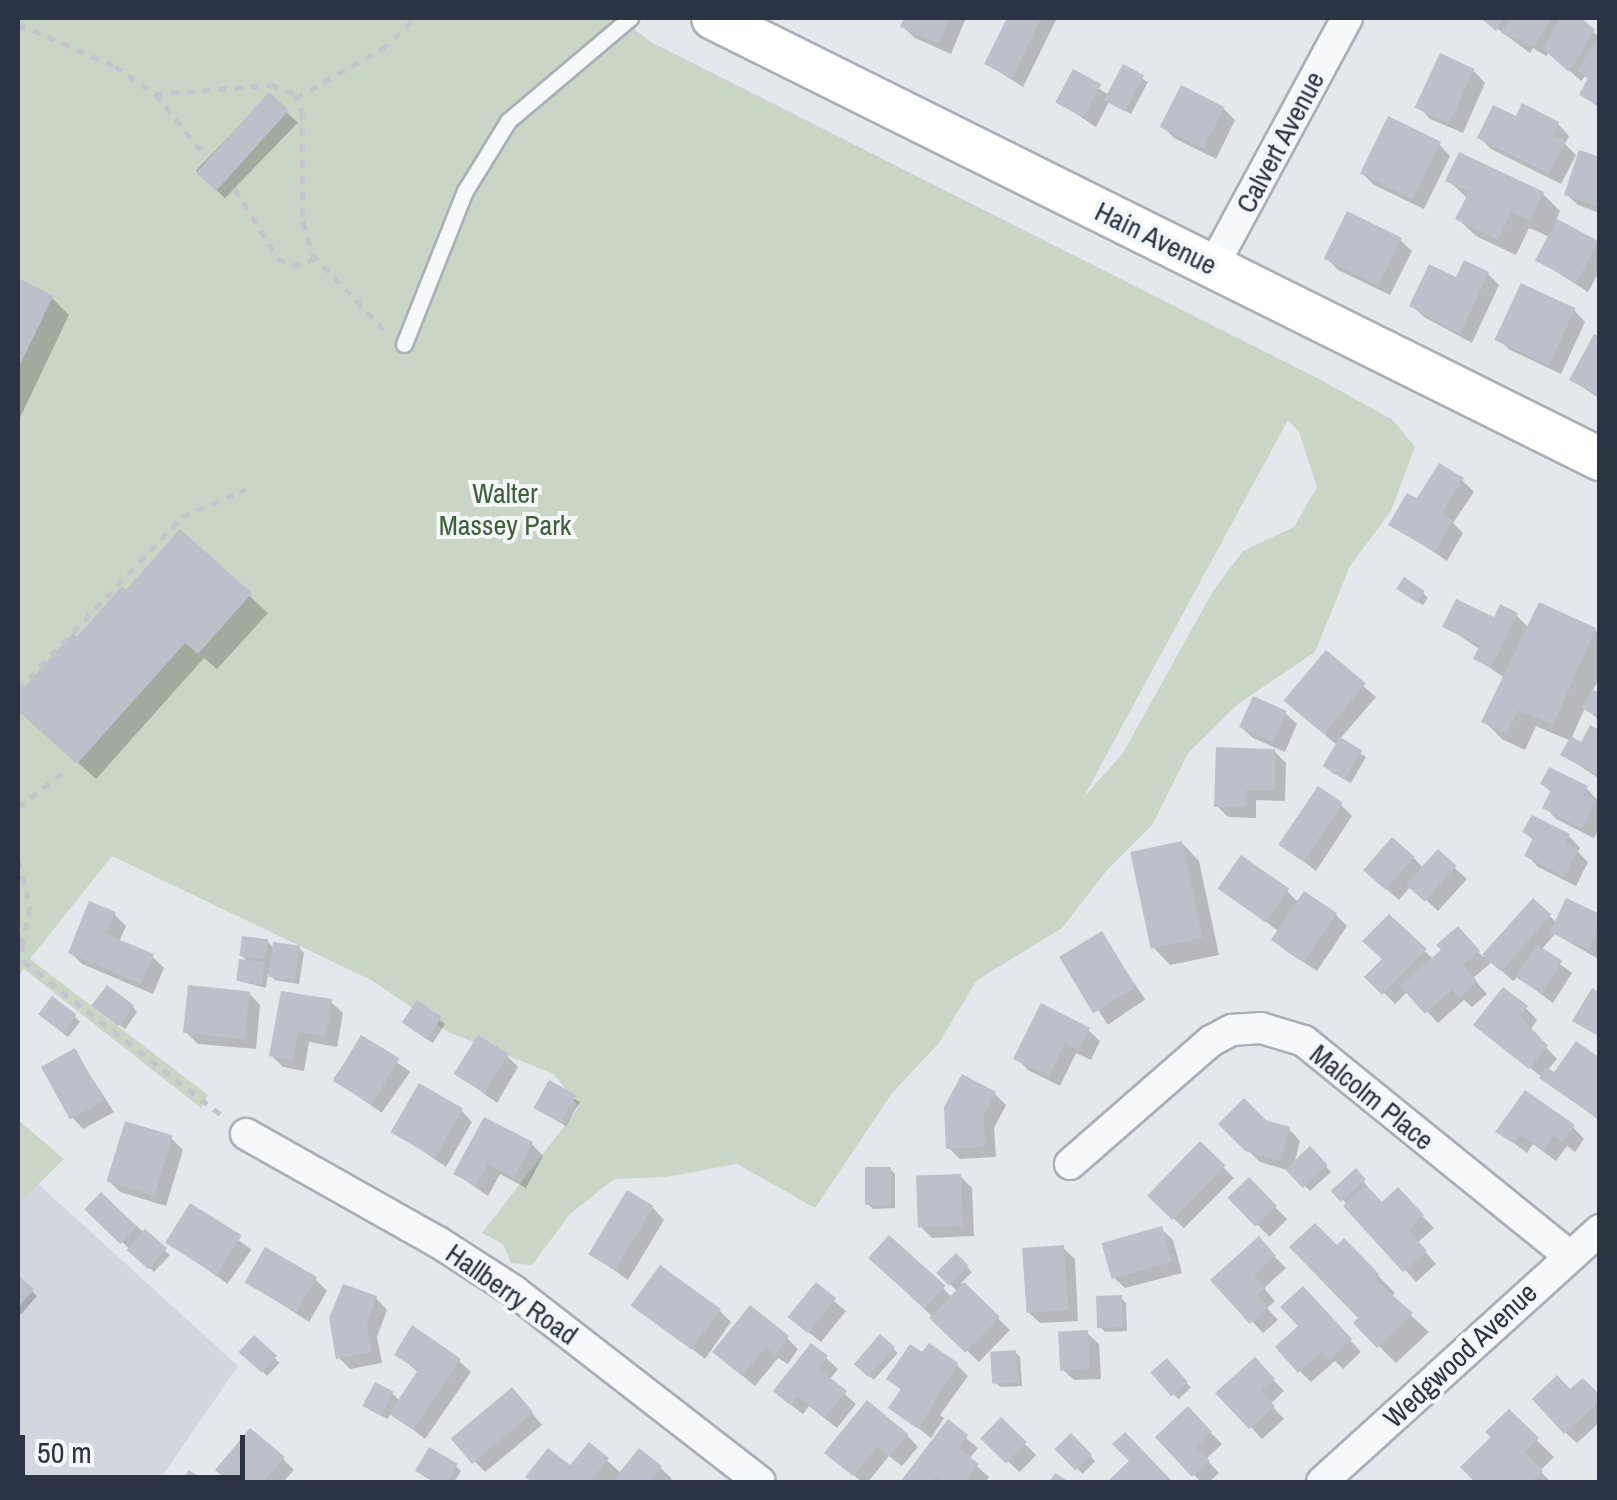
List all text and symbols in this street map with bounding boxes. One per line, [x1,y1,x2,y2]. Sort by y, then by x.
street label: Calvert Avenue [1228,65,1332,219]
street label: Hain Avenue [1089,194,1223,282]
park label: Walter Massey Park [439,476,571,542]
street label: Malcolm Place [1303,1037,1441,1157]
street label: Hallberry Road [440,1236,584,1352]
street label: Wedgwood Avenue [1376,1275,1544,1435]
scale bar [25,1415,250,1477]
text: 50 m [37,1432,92,1472]

